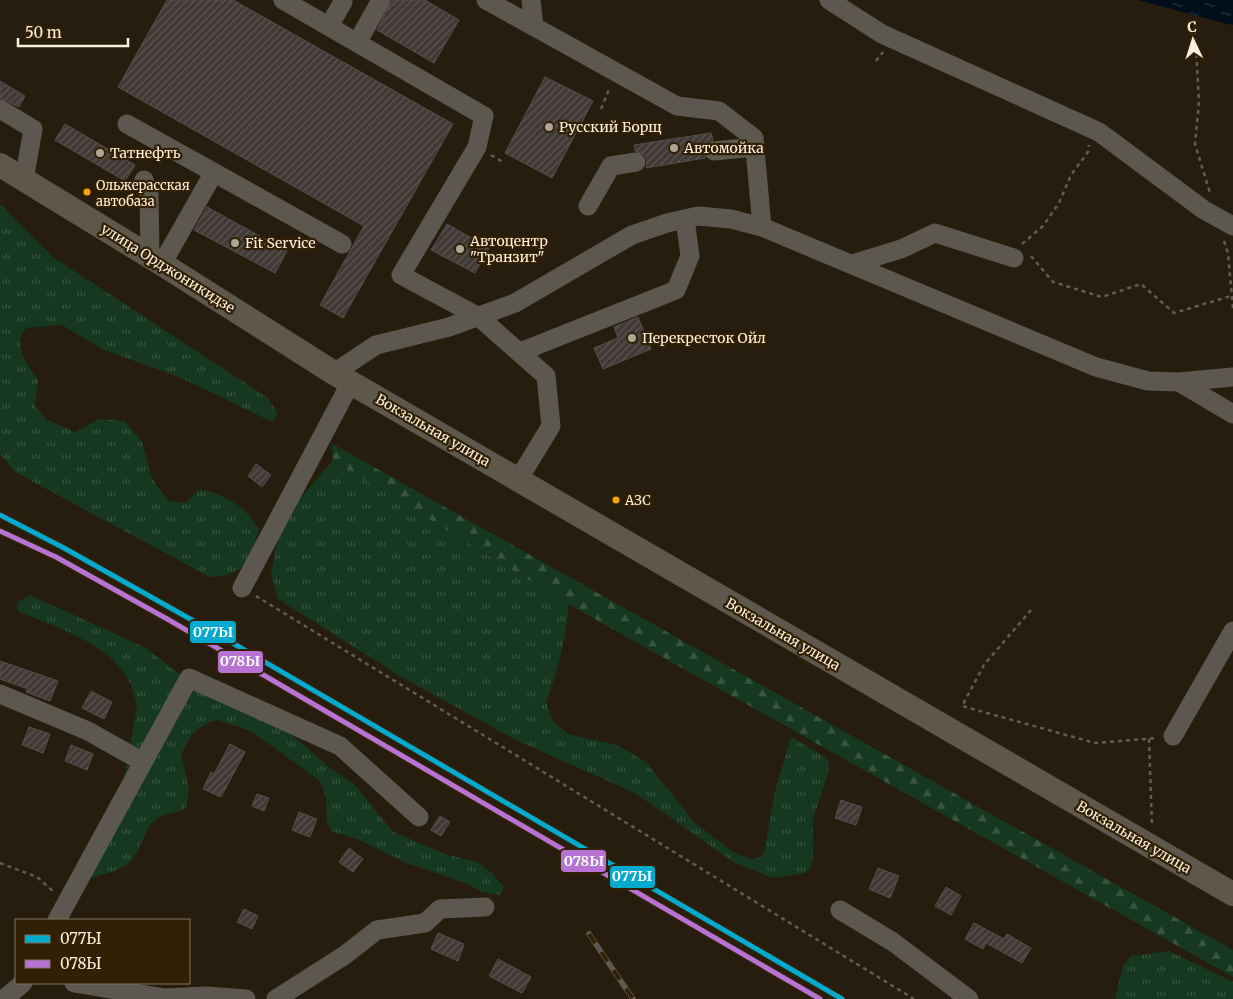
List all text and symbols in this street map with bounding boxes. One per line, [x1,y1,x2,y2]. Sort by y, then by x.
scale bar [18,15,128,47]
north arrow [1168,15,1218,65]
text: С [1187,18,1197,36]
text: 50 m [25,23,62,42]
place label: Русский Борщ [559,118,662,136]
marker: Русский Борщ [543,121,555,133]
place label: Автомойка [683,139,764,157]
marker: Автомойка [668,142,680,154]
place label: Татнефть [110,144,181,162]
marker: Татнефть [94,147,106,159]
place label: Ольжерасская автобаза [96,177,190,210]
marker: Ольжерасская автобаза [82,187,92,197]
street label: улица Орджоникидзе [98,219,238,317]
place label: Автоцентр "Транзит" [469,232,548,266]
place label: Fit Service [245,234,316,252]
marker: Fit Service [229,237,241,249]
marker: Автоцентр "Транзит" [454,243,466,255]
place label: Перекресток Ойл [642,329,766,347]
marker: Перекресток Ойл [626,332,638,344]
street label: Вокзальная улица [372,390,494,470]
place label: АЗС [624,492,651,509]
marker: АЗС [611,495,621,505]
street label: Вокзальная улица [722,594,844,674]
line badge: 077Ы [189,620,237,644]
text: 077Ы [193,623,233,641]
line badge: 078Ы [217,650,264,674]
text: 078Ы [220,652,260,670]
street label: Вокзальная улица [1073,797,1195,877]
line badge: 078Ы [560,849,607,873]
text: 078Ы [564,852,604,870]
line badge: 077Ы [609,865,656,889]
text: 077Ы [612,867,652,885]
legend [15,919,190,984]
text: 077Ы [60,929,102,948]
text: 078Ы [60,954,102,973]

